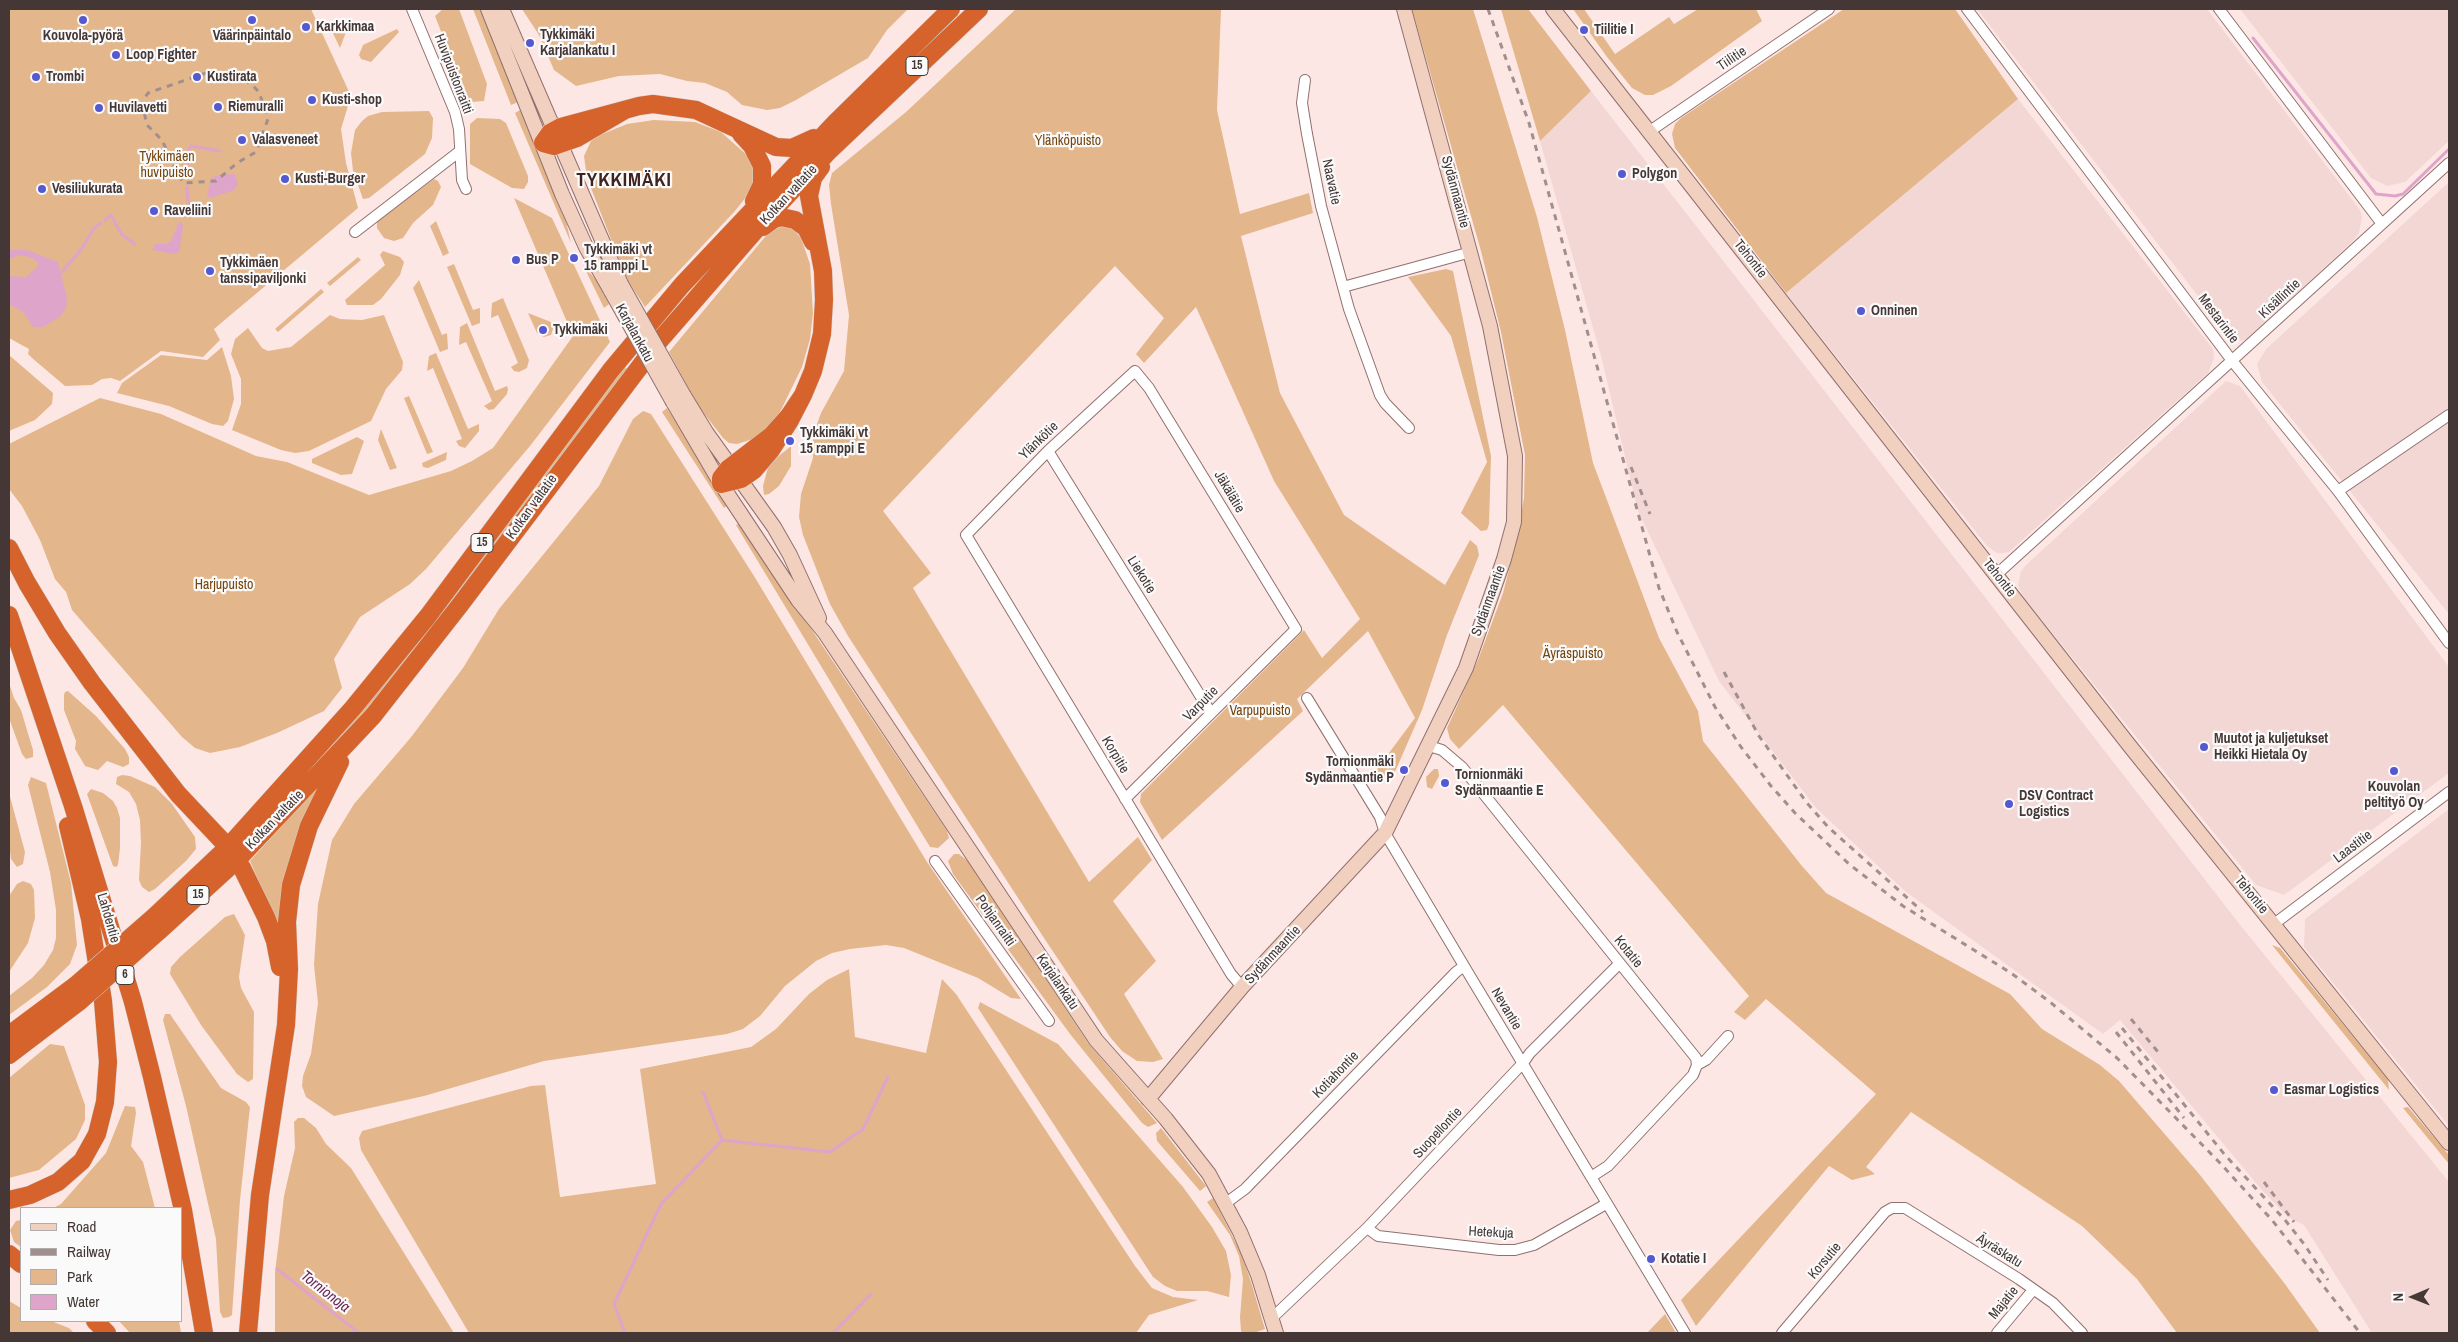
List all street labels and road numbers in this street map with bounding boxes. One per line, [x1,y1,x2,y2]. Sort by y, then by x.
street label: Huvipuistonraitti [430,32,476,116]
street label: Tiilitie [1714,43,1750,75]
road number: 15 [906,56,928,76]
street label: Sydänmaantie [1437,154,1473,230]
street label: Naavatie [1318,158,1344,206]
street label: Kotkan valtatie [757,161,821,229]
street label: Tehontie [1730,236,1770,282]
street label: Kisällintie [2256,276,2304,322]
street label: Mestarintie [2194,291,2242,347]
street label: Karjalankatu [611,301,657,365]
street label: Ylänkötie [1016,418,1062,464]
street label: Jäkälätie [1210,468,1248,516]
street label: Kotkan valtatie [503,471,561,543]
road number: 15 [471,534,493,552]
street label: Liekotie [1123,553,1159,597]
street label: Tehontie [1979,555,2019,601]
street label: Sydänmaantie [1468,563,1510,639]
street label: Varputie [1180,683,1222,725]
street label: Korpitie [1097,733,1133,777]
street label: Kotkan valtatie [243,787,307,853]
street label: Laastitie [2330,827,2376,867]
street label: Tehontie [2231,873,2271,917]
road number: 15 [187,886,209,904]
street label: Lahdentie [93,891,123,945]
street label: Pohjanraitti [971,892,1019,950]
street label: Sydänmaantie [1242,922,1304,988]
street label: Kotatie [1610,933,1646,971]
street label: Karjalankatu [1032,951,1082,1013]
road number: 6 [116,966,134,984]
street label: Nevantie [1487,985,1525,1033]
street label: Kotiahontie [1310,1048,1362,1102]
street label: Suopellontie [1410,1104,1466,1162]
street label: Hetekuja [1468,1223,1514,1243]
street label: Äyräskatu [1973,1230,2025,1272]
street label: Korsutie [1805,1239,1845,1283]
street label: Majatie [1986,1283,2022,1323]

